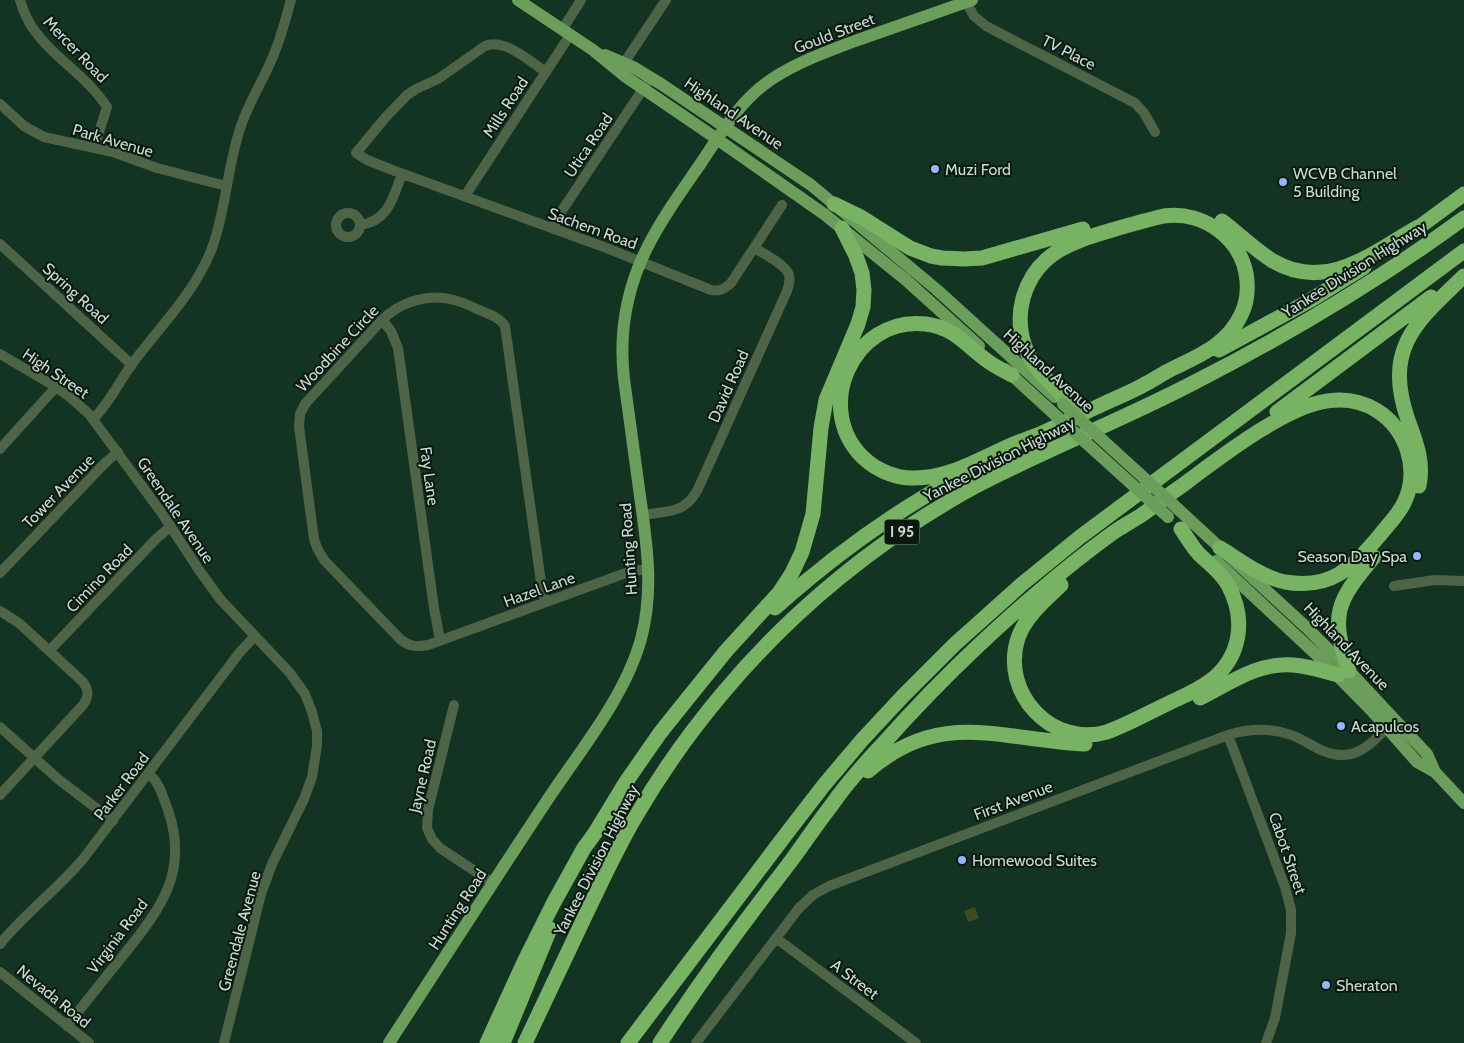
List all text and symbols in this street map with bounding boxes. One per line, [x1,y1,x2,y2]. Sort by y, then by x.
street label: Gould Street [791,9,878,58]
street label: Mercer Road [39,12,112,86]
street label: TV Place [1039,31,1099,74]
street label: Mills Road [479,73,532,141]
street label: Highland Avenue [681,73,787,153]
street label: Utica Road [560,109,617,181]
street label: Park Avenue [70,120,155,161]
place label: Muzi Ford [945,160,1011,179]
marker: Muzi Ford [929,163,941,175]
place label: WCVB Channel 5 Building [1293,164,1397,201]
marker: WCVB Channel 5 Building [1277,176,1289,188]
street label: Sachem Road [546,204,640,253]
street label: Yankee Division Highway [1278,217,1430,322]
street label: Spring Road [39,259,112,328]
street label: Woodbine Circle [292,301,382,396]
street label: Highland Avenue [1000,325,1098,416]
street label: High Street [19,344,93,403]
street label: David Road [704,347,753,425]
street label: Yankee Division Highway [920,413,1078,506]
street label: Fay Lane [416,445,443,507]
street label: Tower Avenue [18,451,98,532]
street label: Greendale Avenue [133,454,218,567]
street label: Hunting Road [616,502,641,596]
road number: I 95 [884,520,920,544]
street label: Cimino Road [62,540,136,616]
place label: Season Day Spa [1297,547,1407,566]
marker: Season Day Spa [1411,550,1423,562]
street label: Hazel Lane [501,568,577,611]
street label: Highland Avenue [1300,598,1393,694]
place label: Acapulcos [1351,717,1420,736]
marker: Acapulcos [1335,720,1347,732]
street label: Jayne Road [405,738,440,816]
street label: Parker Road [90,749,153,824]
street label: First Avenue [971,777,1055,824]
street label: Yankee Division Highway [550,782,643,940]
street label: Cabot Street [1265,810,1311,897]
place label: Homewood Suites [972,851,1097,870]
marker: Homewood Suites [956,854,968,866]
street label: Hunting Road [424,865,491,953]
street label: Greendale Avenue [214,869,265,993]
street label: Virginia Road [83,895,152,977]
street label: A Street [827,955,883,1004]
street label: Nevada Road [13,961,94,1032]
place label: Sheraton [1336,976,1398,995]
marker: Sheraton [1320,979,1332,991]

